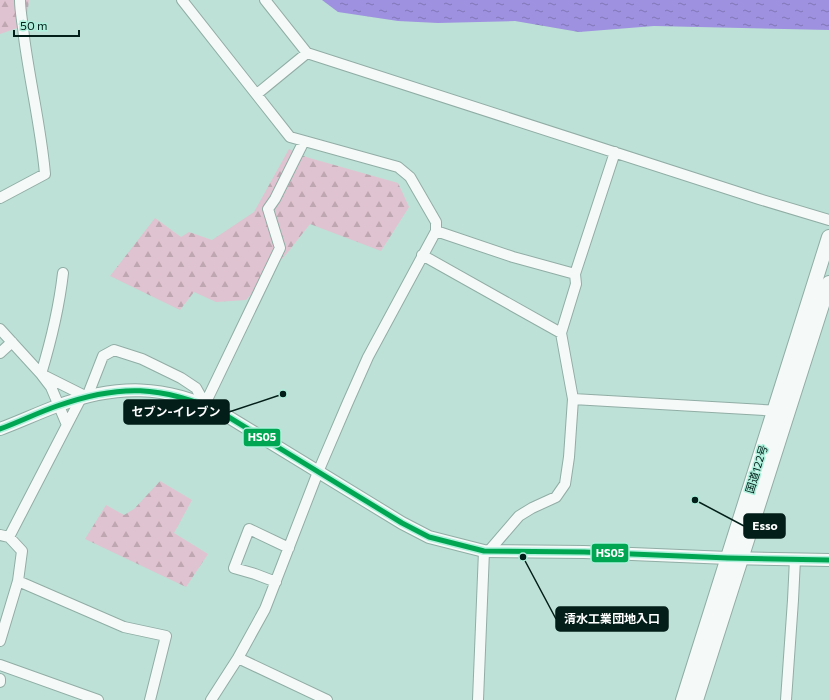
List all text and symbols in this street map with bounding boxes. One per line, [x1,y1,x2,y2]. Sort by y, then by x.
scale bar [14,12,79,38]
text: 50 m [20,18,48,32]
callout: セブン-イレブン [124,400,229,424]
text: セブン-イレブン [131,404,221,418]
line badge: HS05 [243,428,281,447]
text: HS05 [248,430,276,443]
street label: 国道122号 [742,443,770,495]
callout: Esso [744,514,785,538]
text: Esso [752,518,778,532]
line badge: HS05 [591,543,629,563]
text: HS05 [596,546,624,559]
callout: 清水工業団地入口 [556,607,668,631]
text: 清水工業団地入口 [564,611,660,625]

